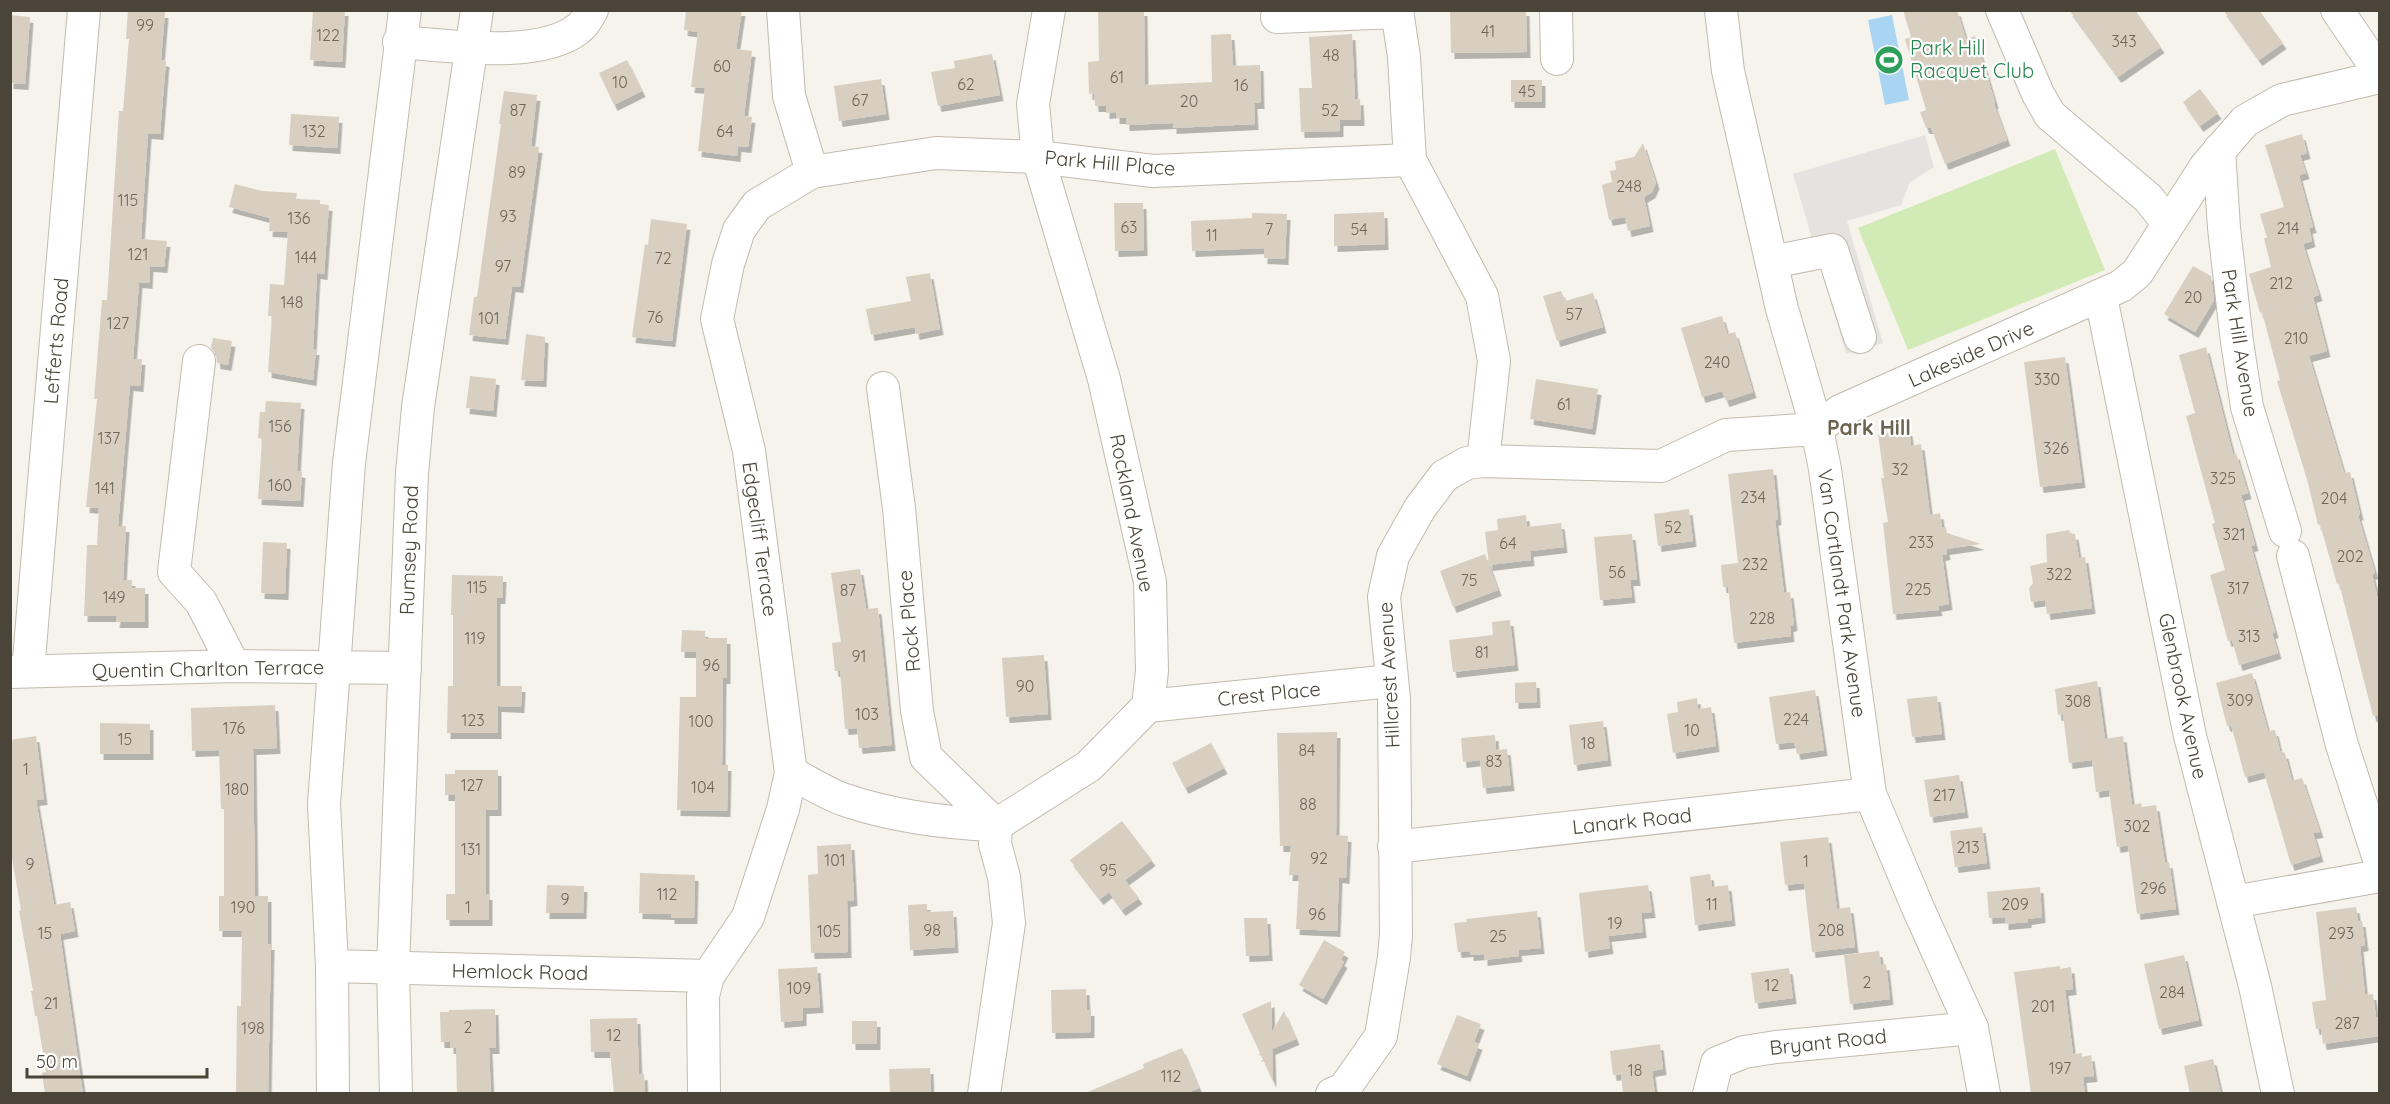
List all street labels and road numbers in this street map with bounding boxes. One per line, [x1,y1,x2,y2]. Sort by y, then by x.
street label: Park Hill Place [1043,144,1177,181]
street label: Park Hill Avenue [2216,267,2265,419]
street label: Lefferts Road [38,277,73,405]
street label: Lakeside Drive [1904,315,2038,392]
street label: Rockland Avenue [1105,432,1160,594]
street label: Edgecliff Terrace [737,460,784,618]
street label: Van Cortlandt Park Avenue [1813,467,1872,719]
street label: Rumsey Road [394,485,423,615]
street label: Rock Place [892,569,925,673]
street label: Hillcrest Avenue [1372,601,1405,749]
street label: Glenbrook Avenue [2154,611,2213,781]
street label: Quentin Charlton Terrace [92,654,324,683]
street label: Crest Place [1216,676,1322,711]
street label: Lanark Road [1571,802,1693,839]
street label: Hemlock Road [452,958,588,985]
street label: Bryant Road [1768,1023,1888,1060]

